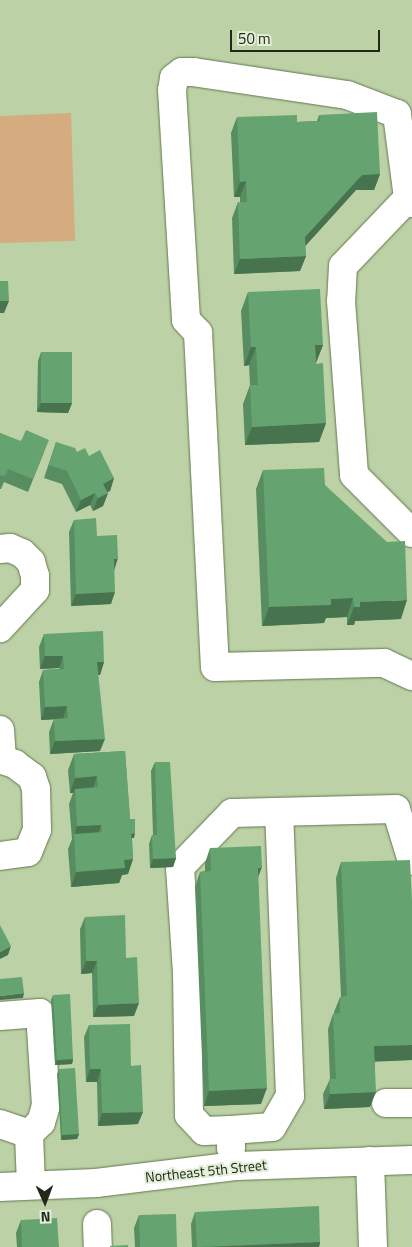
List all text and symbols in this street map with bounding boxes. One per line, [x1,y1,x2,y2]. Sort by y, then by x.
scale bar [232,20,382,52]
text: 50 m [238,27,271,50]
street label: Northeast 5th Street [144,1156,268,1186]
north arrow [20,1177,70,1227]
text: N [40,1207,51,1228]

